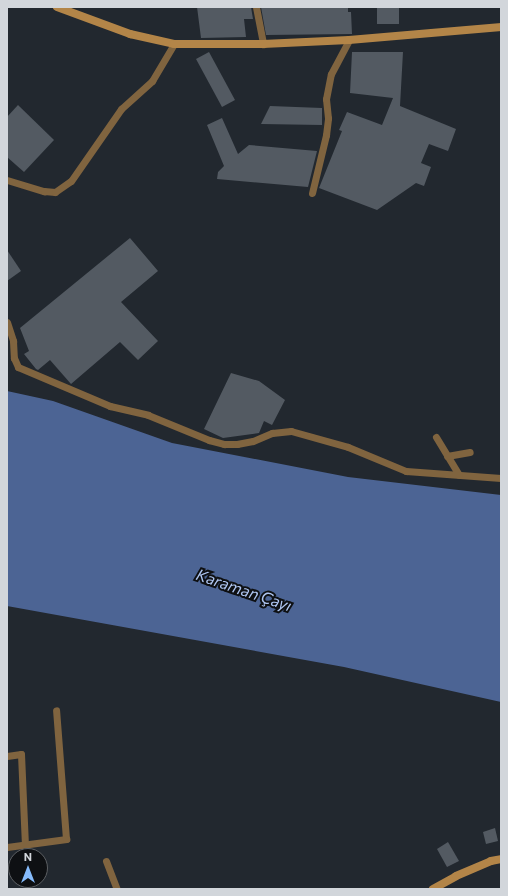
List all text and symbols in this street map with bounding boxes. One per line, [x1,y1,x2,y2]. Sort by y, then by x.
water label: Karaman Çayı [194,565,294,615]
north arrow [8,848,48,888]
text: N [24,850,32,863]

